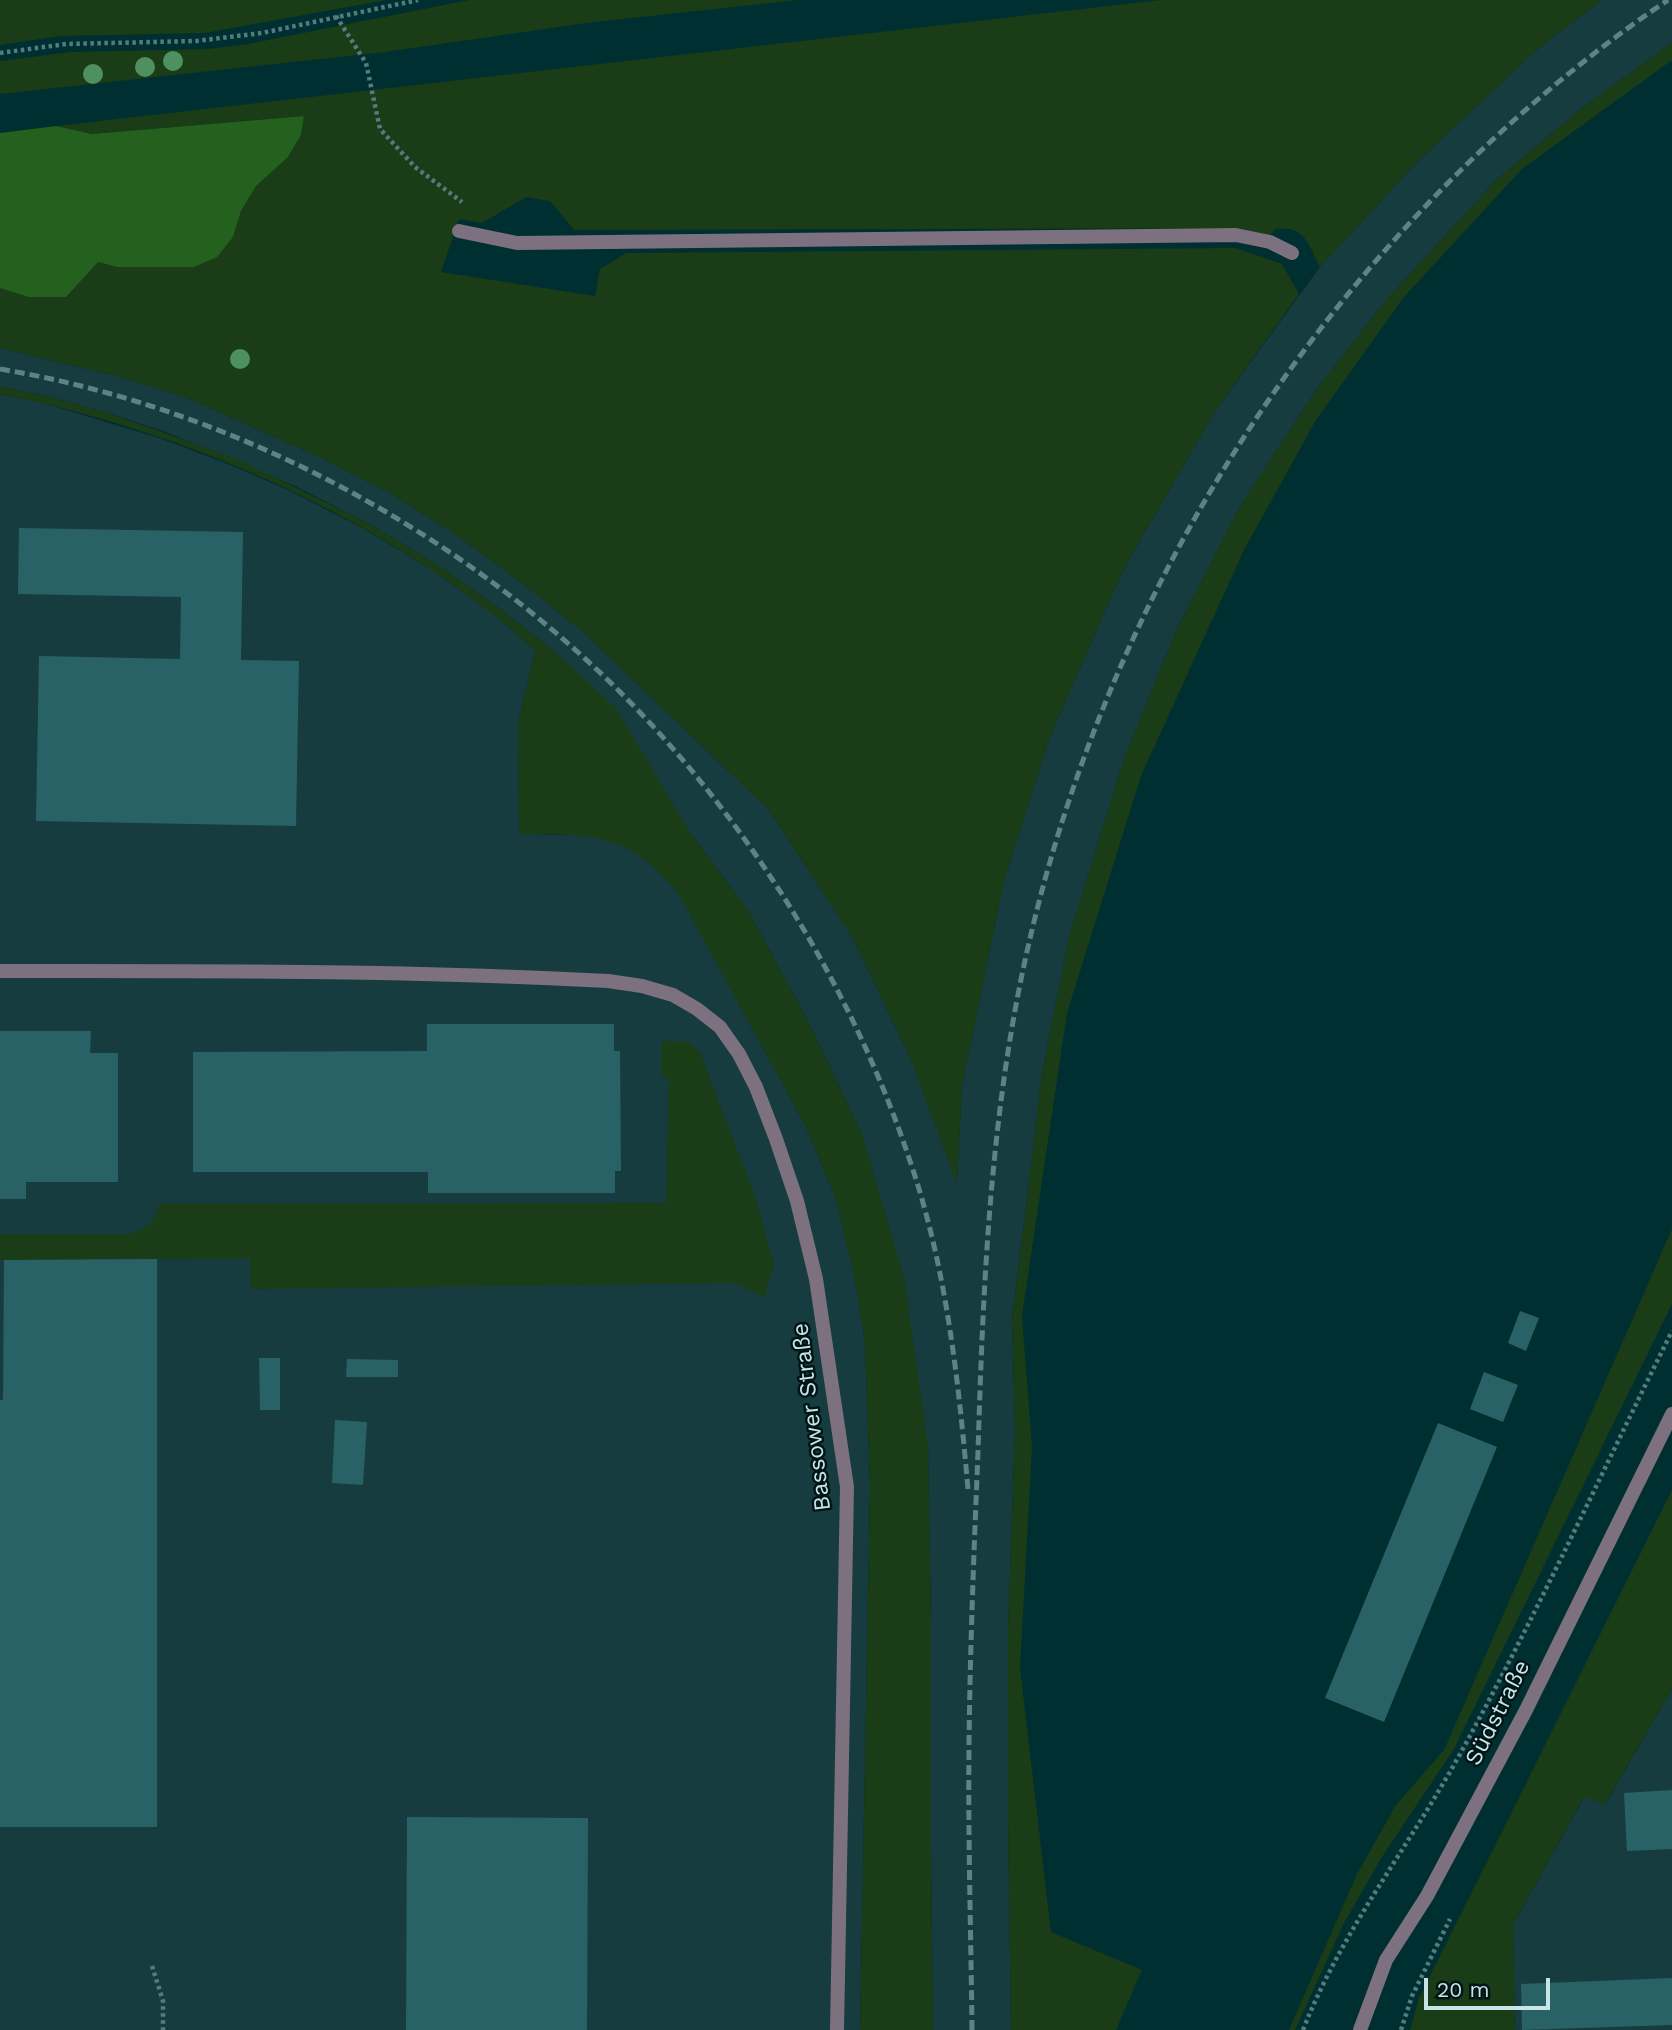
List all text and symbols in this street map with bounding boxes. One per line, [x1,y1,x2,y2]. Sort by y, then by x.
street label: Bassower Straße [787,1322,837,1512]
street label: Südstraße [1460,1656,1536,1770]
scale bar [1427,1964,1553,2008]
text: 20 m [1437,1977,1489,2002]

